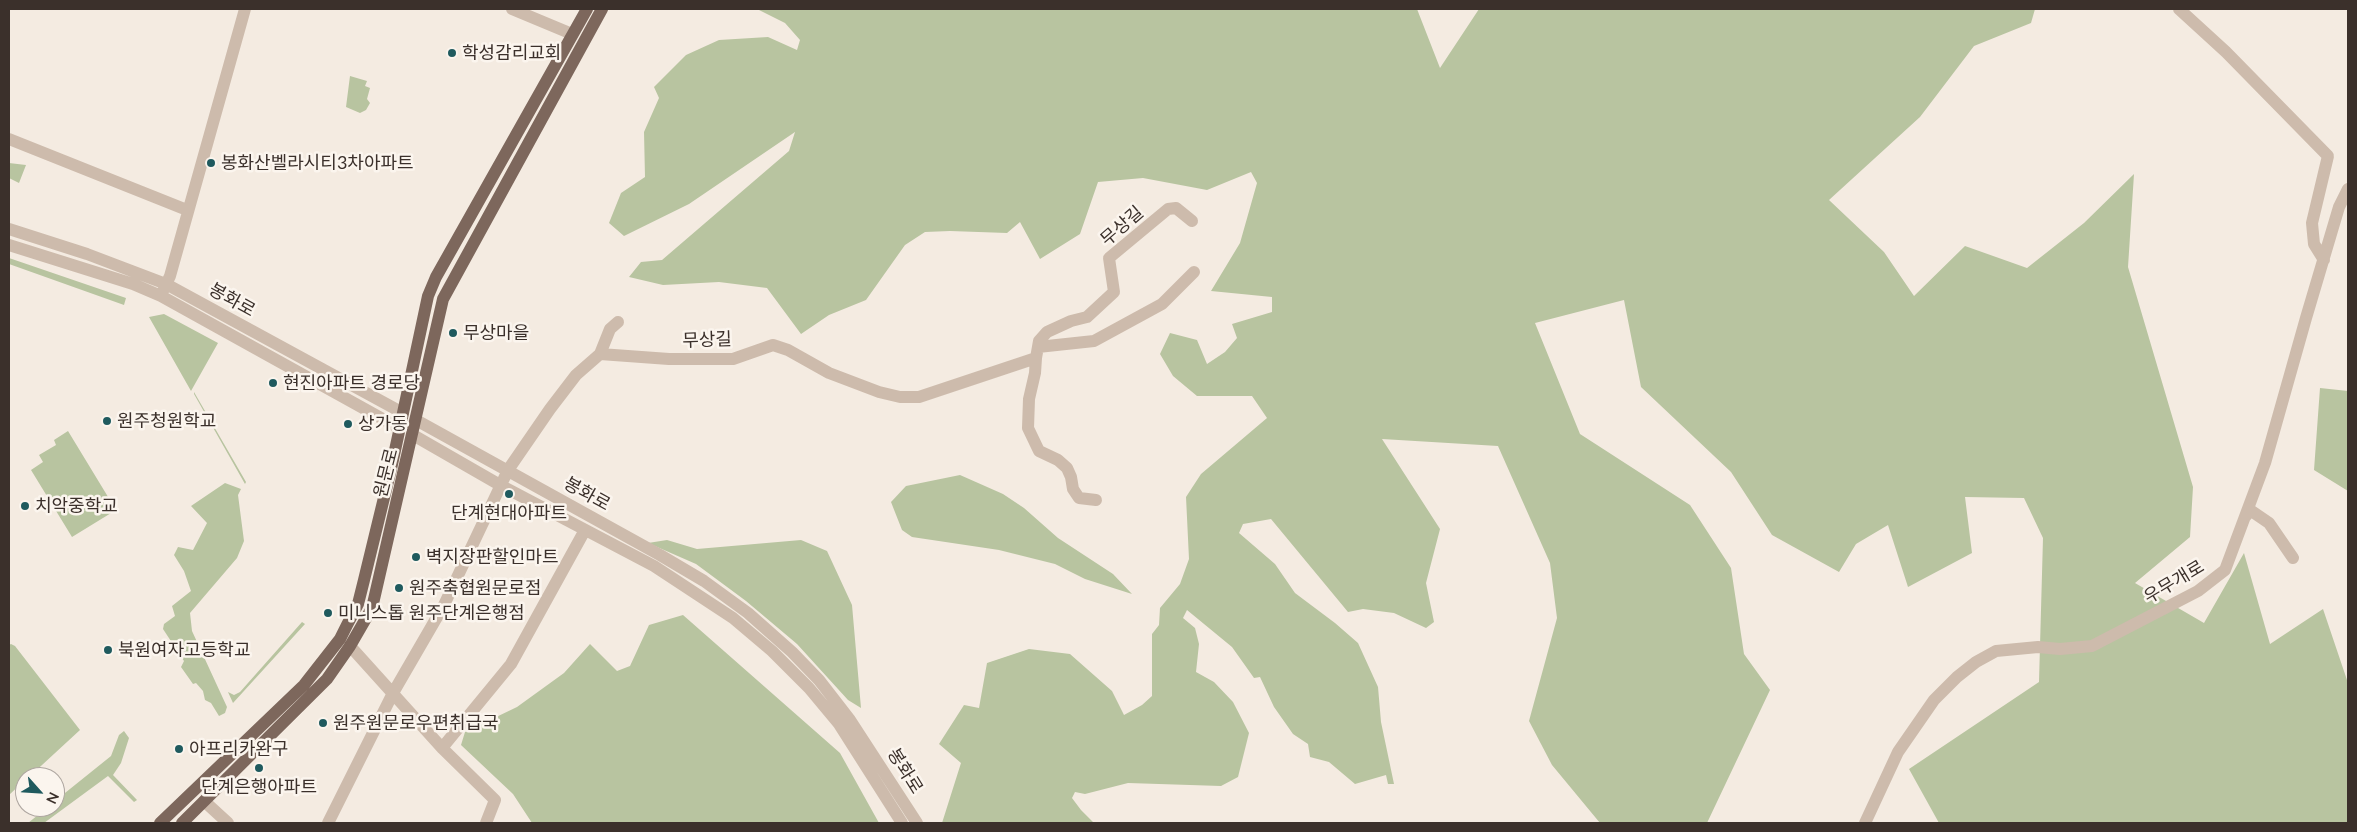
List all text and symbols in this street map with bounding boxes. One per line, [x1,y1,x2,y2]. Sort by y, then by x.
place label: 학성감리교회 [462,42,561,64]
marker: 학성감리교회 [446,47,458,59]
place label: 봉화산벨라시티3차아파트 [221,152,414,174]
marker: 봉화산벨라시티3차아파트 [205,157,217,169]
street label: 무상길 [1096,202,1148,250]
street label: 봉화로 [205,279,259,321]
place label: 무상마을 [463,322,529,344]
marker: 무상마을 [447,327,459,339]
street label: 무상길 [682,328,732,352]
place label: 현진아파트 경로당 [283,372,420,394]
marker: 현진아파트 경로당 [267,377,279,389]
place label: 원주청원학교 [117,410,216,432]
place label: 상가동 [358,413,408,435]
marker: 원주청원학교 [101,415,113,427]
marker: 상가동 [342,418,354,430]
street label: 원문로 [370,446,402,500]
street label: 봉화로 [560,473,614,515]
marker: 단계현대아파트 [503,488,515,500]
place label: 치악중학교 [35,495,118,517]
marker: 치악중학교 [19,500,31,512]
place label: 단계현대아파트 [451,502,567,524]
place label: 벽지장판할인마트 [426,546,558,568]
marker: 벽지장판할인마트 [410,551,422,563]
street label: 우무개로 [2140,556,2208,608]
place label: 원주축협원문로점 [409,577,541,599]
marker: 원주축협원문로점 [393,582,405,594]
place label: 미니스톱 원주단계은행점 [338,602,525,624]
marker: 미니스톱 원주단계은행점 [322,607,334,619]
place label: 북원여자고등학교 [118,639,250,661]
marker: 북원여자고등학교 [102,644,114,656]
place label: 원주원문로우편취급국 [333,712,499,734]
marker: 원주원문로우편취급국 [317,717,329,729]
place label: 아프리카완구 [189,738,288,760]
marker: 아프리카완구 [173,743,185,755]
street label: 봉화로 [883,744,927,798]
marker: 단계은행아파트 [253,762,265,774]
north arrow [15,767,65,817]
place label: 단계은행아파트 [201,776,317,798]
text: N [43,790,63,807]

